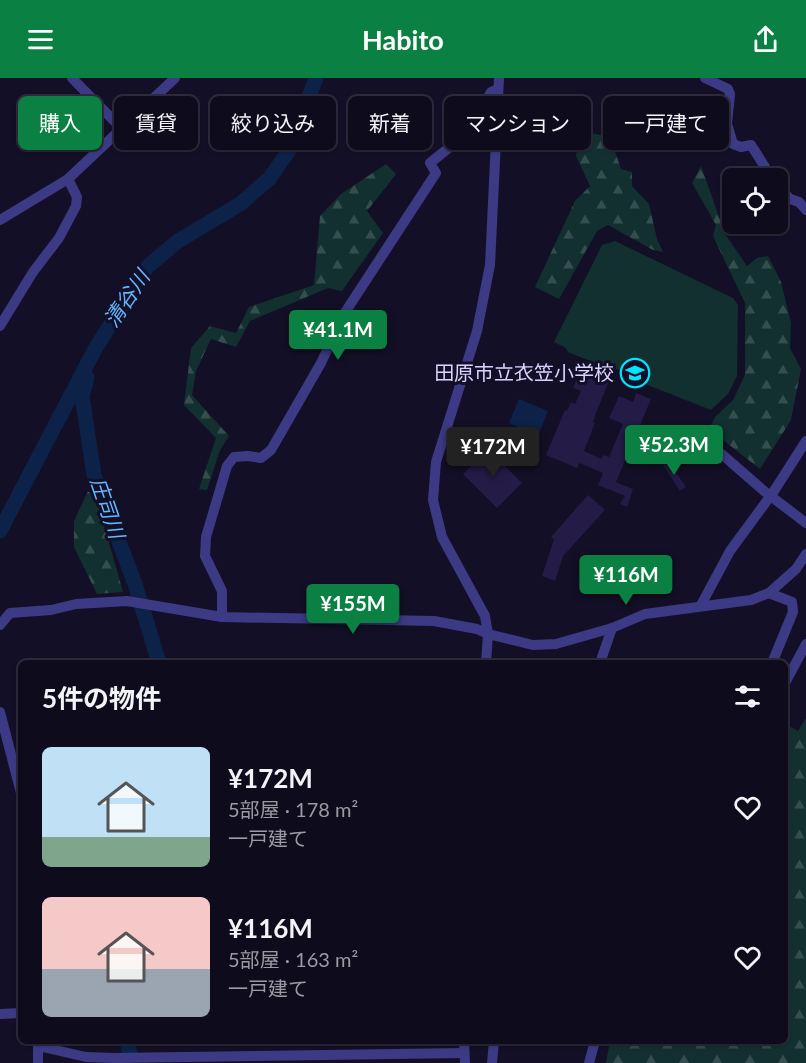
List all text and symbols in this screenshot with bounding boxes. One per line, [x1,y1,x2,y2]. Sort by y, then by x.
icon: menu [24,23,57,56]
text: Habito [362,23,444,56]
icon: share [749,23,782,56]
chip: 購入 [18,96,102,150]
chip: 賃貸 [114,96,198,150]
chip: 絞り込み [210,96,336,150]
chip: 新着 [348,96,432,150]
chip: マンション [444,96,591,150]
chip: 一戸建て [603,96,729,150]
map controls [722,168,788,234]
button: locate [722,168,788,234]
water label: 清谷川 [98,263,155,331]
pin: ¥41.1M [289,310,387,361]
text: ¥41.1M [303,317,373,341]
school or university icon: 田原市立衣笠小学校 [619,357,651,389]
place label: 田原市立衣笠小学校 [434,360,614,384]
pin: ¥52.3M [625,425,723,476]
pin: ¥172M [451,427,535,478]
text: ¥52.3M [639,432,709,456]
text: ¥172M [460,434,526,458]
water label: 庄司川 [86,474,131,543]
pin: ¥116M [584,555,668,606]
text: ¥116M [593,562,659,586]
pin: ¥155M [311,584,395,635]
text: ¥155M [320,591,386,615]
icon: filters [731,680,764,713]
text: 5件の物件 [42,682,161,714]
text: ¥172M [228,762,313,794]
icon: home [90,771,162,843]
icon: heart [731,791,764,824]
text: 5部屋 · 178 m² [228,797,358,821]
text: 一戸建て [228,826,308,850]
text: ¥116M [228,912,313,944]
icon: home [90,921,162,993]
icon: heart [731,941,764,974]
text: 5部屋 · 163 m² [228,947,358,971]
text: 一戸建て [228,976,308,1000]

